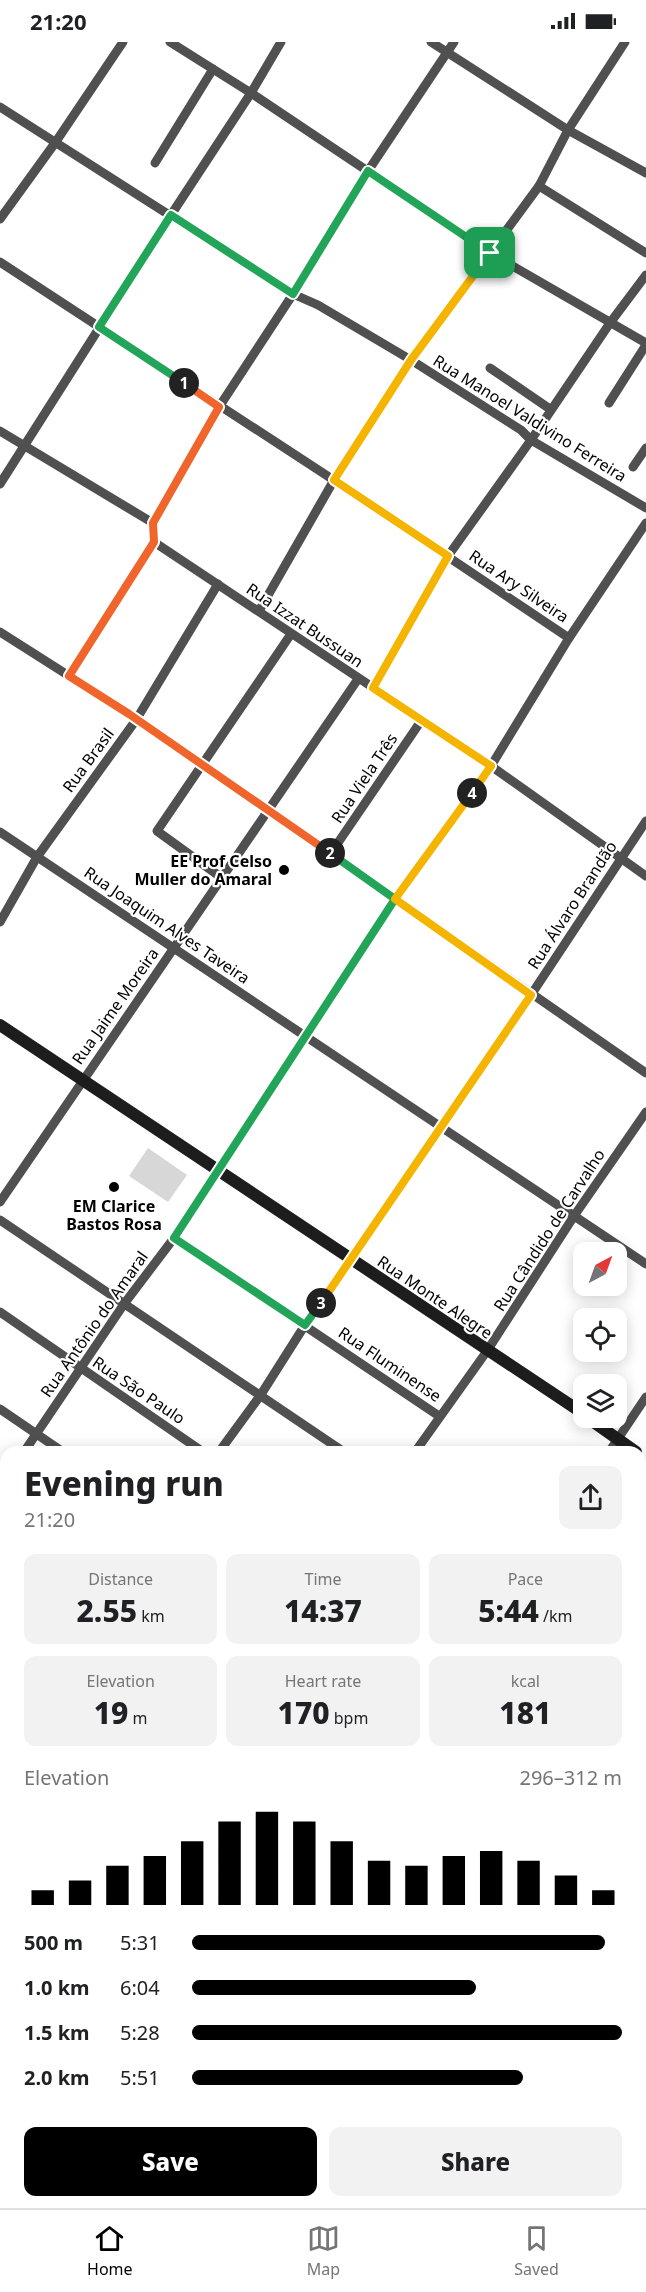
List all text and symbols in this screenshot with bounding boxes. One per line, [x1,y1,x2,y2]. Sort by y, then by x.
text: 21:20 [30,6,87,36]
pin [464,227,515,278]
icon: arrive [473,236,506,269]
street label: Rua Manoel Valdivino Ferreira [429,349,631,487]
pin: 1 [169,368,199,398]
text: 1 [179,372,189,394]
street label: Rua Ary Silveira [465,545,573,627]
street label: Rua Izzat Bussuan [242,578,368,672]
street label: Rua Brasil [57,723,119,797]
street label: Rua Viela Três [326,729,402,827]
pin: 4 [457,778,487,808]
text: 4 [467,782,477,804]
street label: Rua Álvaro Brandão [522,837,622,973]
pin: 2 [315,838,345,868]
text: 2 [325,842,335,864]
place label: EE Prof Celso Muller do Amaral [134,850,272,890]
street label: Rua Joaquim Alves Taveira [80,861,254,989]
marker: EE Prof Celso Muller do Amaral [277,863,291,877]
street label: Rua Jaime Moreira [67,943,163,1069]
street label: Rua Cândido de Carvalho [488,1145,610,1315]
marker: EM Clarice Bastos Rosa [107,1180,121,1194]
place label: EM Clarice Bastos Rosa [66,1195,162,1235]
north arrow [573,1242,627,1296]
map controls [573,1242,627,1428]
street label: Rua Antônio do Amaral [35,1247,153,1401]
street label: Rua Monte Alegre [373,1250,497,1344]
pin: 3 [306,1288,336,1318]
text: 3 [316,1292,326,1314]
button: locate [573,1308,627,1362]
street label: Rua Fluminense [334,1321,446,1407]
street label: Rua São Paulo [89,1351,189,1429]
button: layers [573,1374,627,1428]
text: Evening run [24,1461,224,1506]
button: share [559,1466,622,1529]
text: 21:20 [24,1506,75,1533]
text: Distance [88,1568,153,1590]
text: Time [304,1568,342,1590]
text: Pace [508,1568,543,1590]
text: 2.55 [77,1590,137,1631]
text: 14:37 [284,1590,362,1631]
text: 5:44 [478,1590,539,1631]
text: km [137,1605,165,1627]
text: /km [539,1605,572,1627]
text: Elevation [87,1670,155,1692]
text: Heart rate [285,1670,361,1692]
text: kcal [511,1670,540,1692]
text: 19 [94,1692,128,1733]
text: 170 [278,1692,330,1733]
text: 181 [499,1692,551,1733]
text: m [128,1707,148,1729]
text: bpm [330,1707,368,1729]
text: Elevation [24,1764,109,1791]
text: 296–312 m [519,1764,622,1791]
text: 500 m [24,1929,83,1956]
text: 5:31 [120,1929,160,1956]
text: 1.0 km [24,1974,90,2001]
text: 6:04 [120,1974,160,2001]
text: 1.5 km [24,2019,90,2046]
text: 5:28 [120,2019,160,2046]
text: 2.0 km [24,2064,90,2091]
text: 5:51 [120,2064,160,2091]
button: Save [24,2127,317,2196]
button: Share [329,2127,622,2196]
tab: Home [87,2222,133,2280]
tab: Map [307,2222,340,2280]
tab: Saved [514,2222,559,2280]

